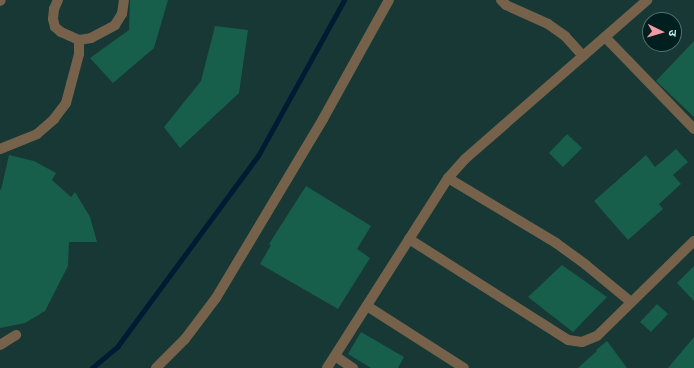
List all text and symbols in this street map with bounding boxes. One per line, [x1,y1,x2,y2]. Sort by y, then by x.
north arrow [642,12,682,52]
text: उ [665,29,681,37]

